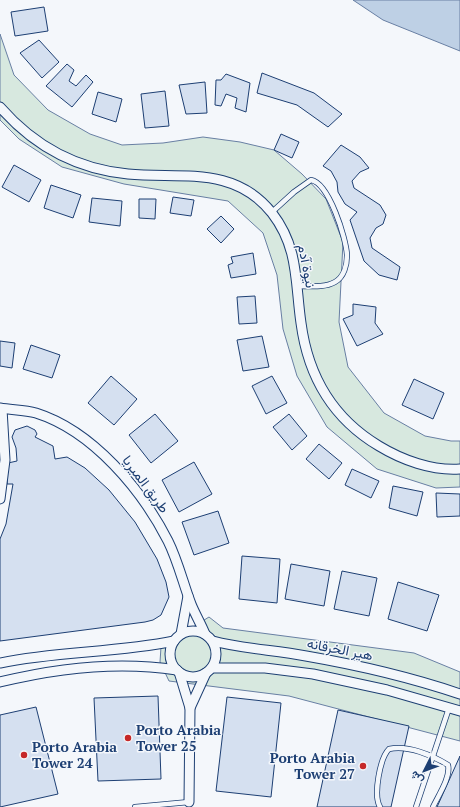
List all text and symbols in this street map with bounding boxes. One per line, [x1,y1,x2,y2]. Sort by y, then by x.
street label: نيوة آدم [294,242,321,289]
street label: طريق الميريا [119,451,174,516]
street label: هير الخرقانه [306,633,375,664]
place label: Porto Arabia Tower 25 [136,720,221,755]
marker: Porto Arabia Tower 25 [123,733,133,743]
place label: Porto Arabia Tower 24 [32,737,117,772]
place label: Porto Arabia Tower 27 [270,748,355,783]
marker: Porto Arabia Tower 24 [19,750,29,760]
north arrow [404,751,444,791]
marker: Porto Arabia Tower 27 [358,761,368,771]
text: ش [407,768,426,787]

